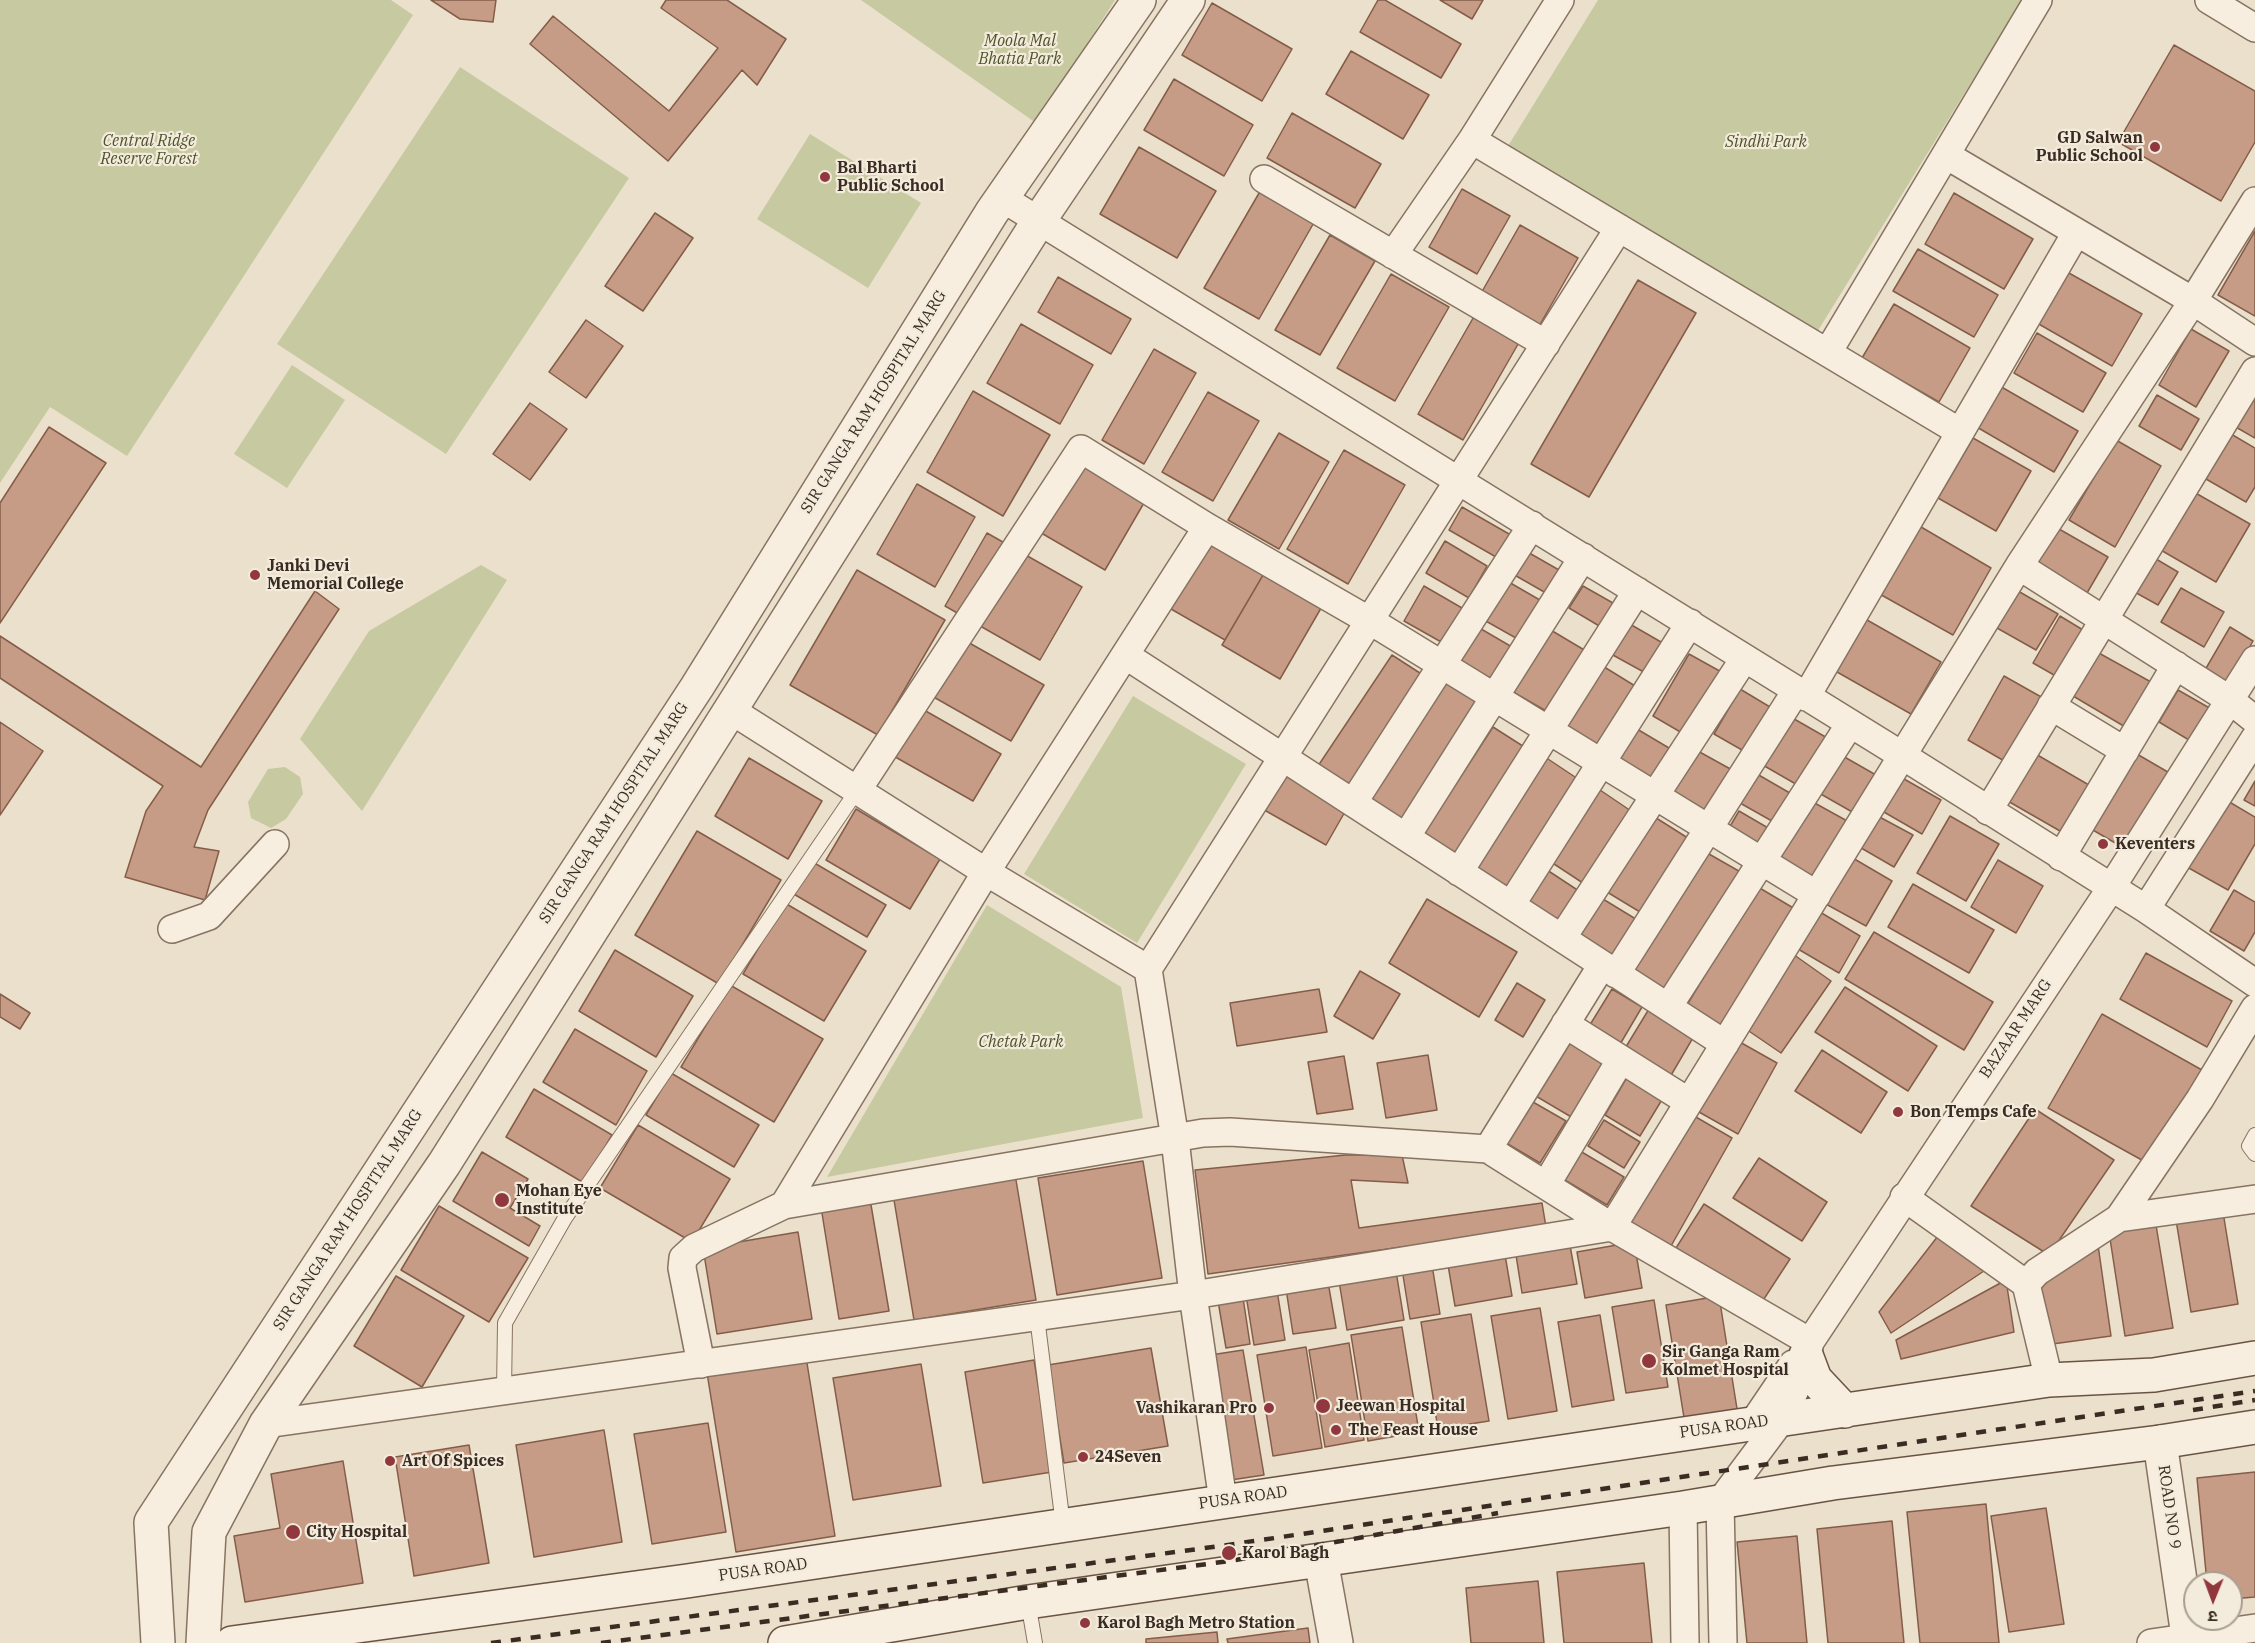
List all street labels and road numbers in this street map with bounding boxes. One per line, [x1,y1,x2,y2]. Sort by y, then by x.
street label: SIR GANGA RAM HOSPITAL MARG [797,287,951,517]
street label: SIR GANGA RAM HOSPITAL MARG [535,699,693,927]
street label: BAZAAR MARG [1976,976,2056,1082]
street label: SIR GANGA RAM HOSPITAL MARG [269,1106,427,1334]
street label: PUSA ROAD [1678,1411,1770,1443]
street label: ROAD NO 9 [2154,1464,2184,1550]
street label: PUSA ROAD [1197,1482,1289,1514]
street label: PUSA ROAD [717,1554,809,1586]

